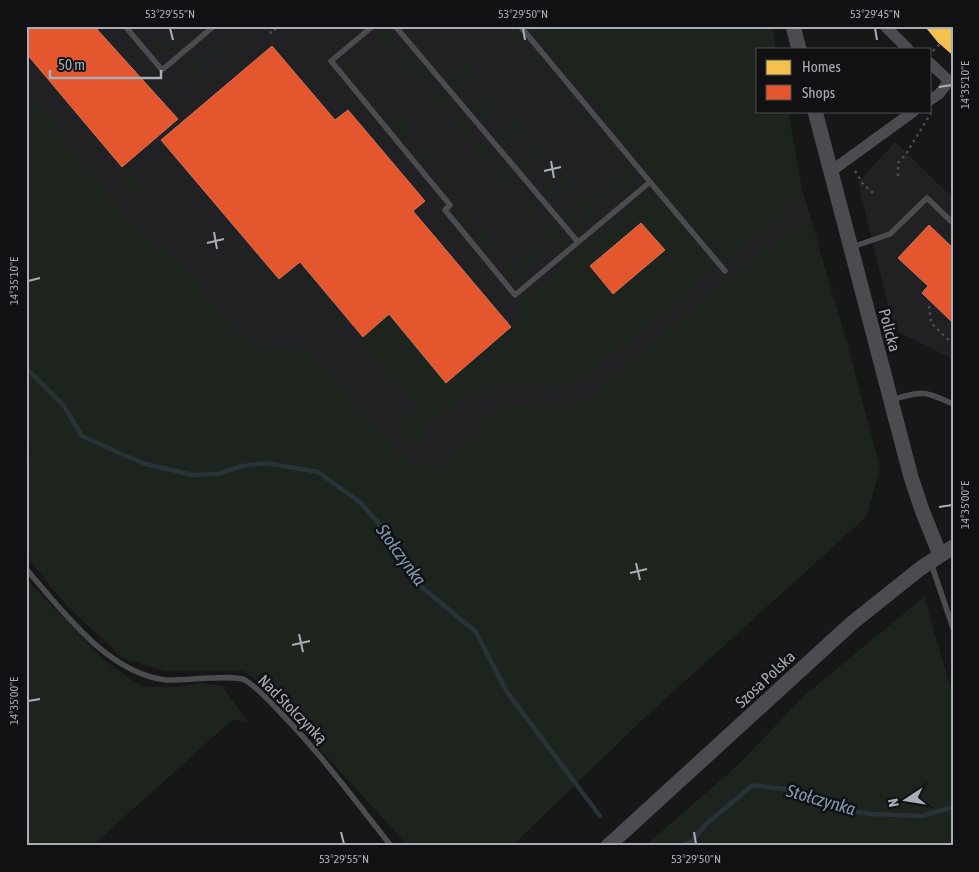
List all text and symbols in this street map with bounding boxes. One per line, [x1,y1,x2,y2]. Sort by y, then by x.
text: 53°29'55"N [145,7,195,21]
text: 53°29'50"N [498,7,548,21]
text: 53°29'45"N [850,7,900,21]
scale bar [50,48,161,80]
legend [756,48,932,112]
text: 50 m [58,56,85,73]
text: Homes [802,58,841,75]
text: 14°35'10"E [958,61,972,109]
text: Shops [802,84,835,101]
text: 14°35'10"E [7,257,21,305]
street label: Policka [876,307,904,353]
text: 14°35'00"E [958,481,972,529]
water label: Stołczynka [372,519,431,590]
street label: Szosa Polska [732,647,798,711]
street label: Nad Stołczynką [254,671,331,748]
text: 14°35'00"E [7,677,21,725]
north arrow [882,774,932,824]
water label: Stołczynka [783,779,859,820]
text: N [885,797,902,808]
text: 53°29'55"N [319,852,369,866]
text: 53°29'50"N [671,852,721,866]

